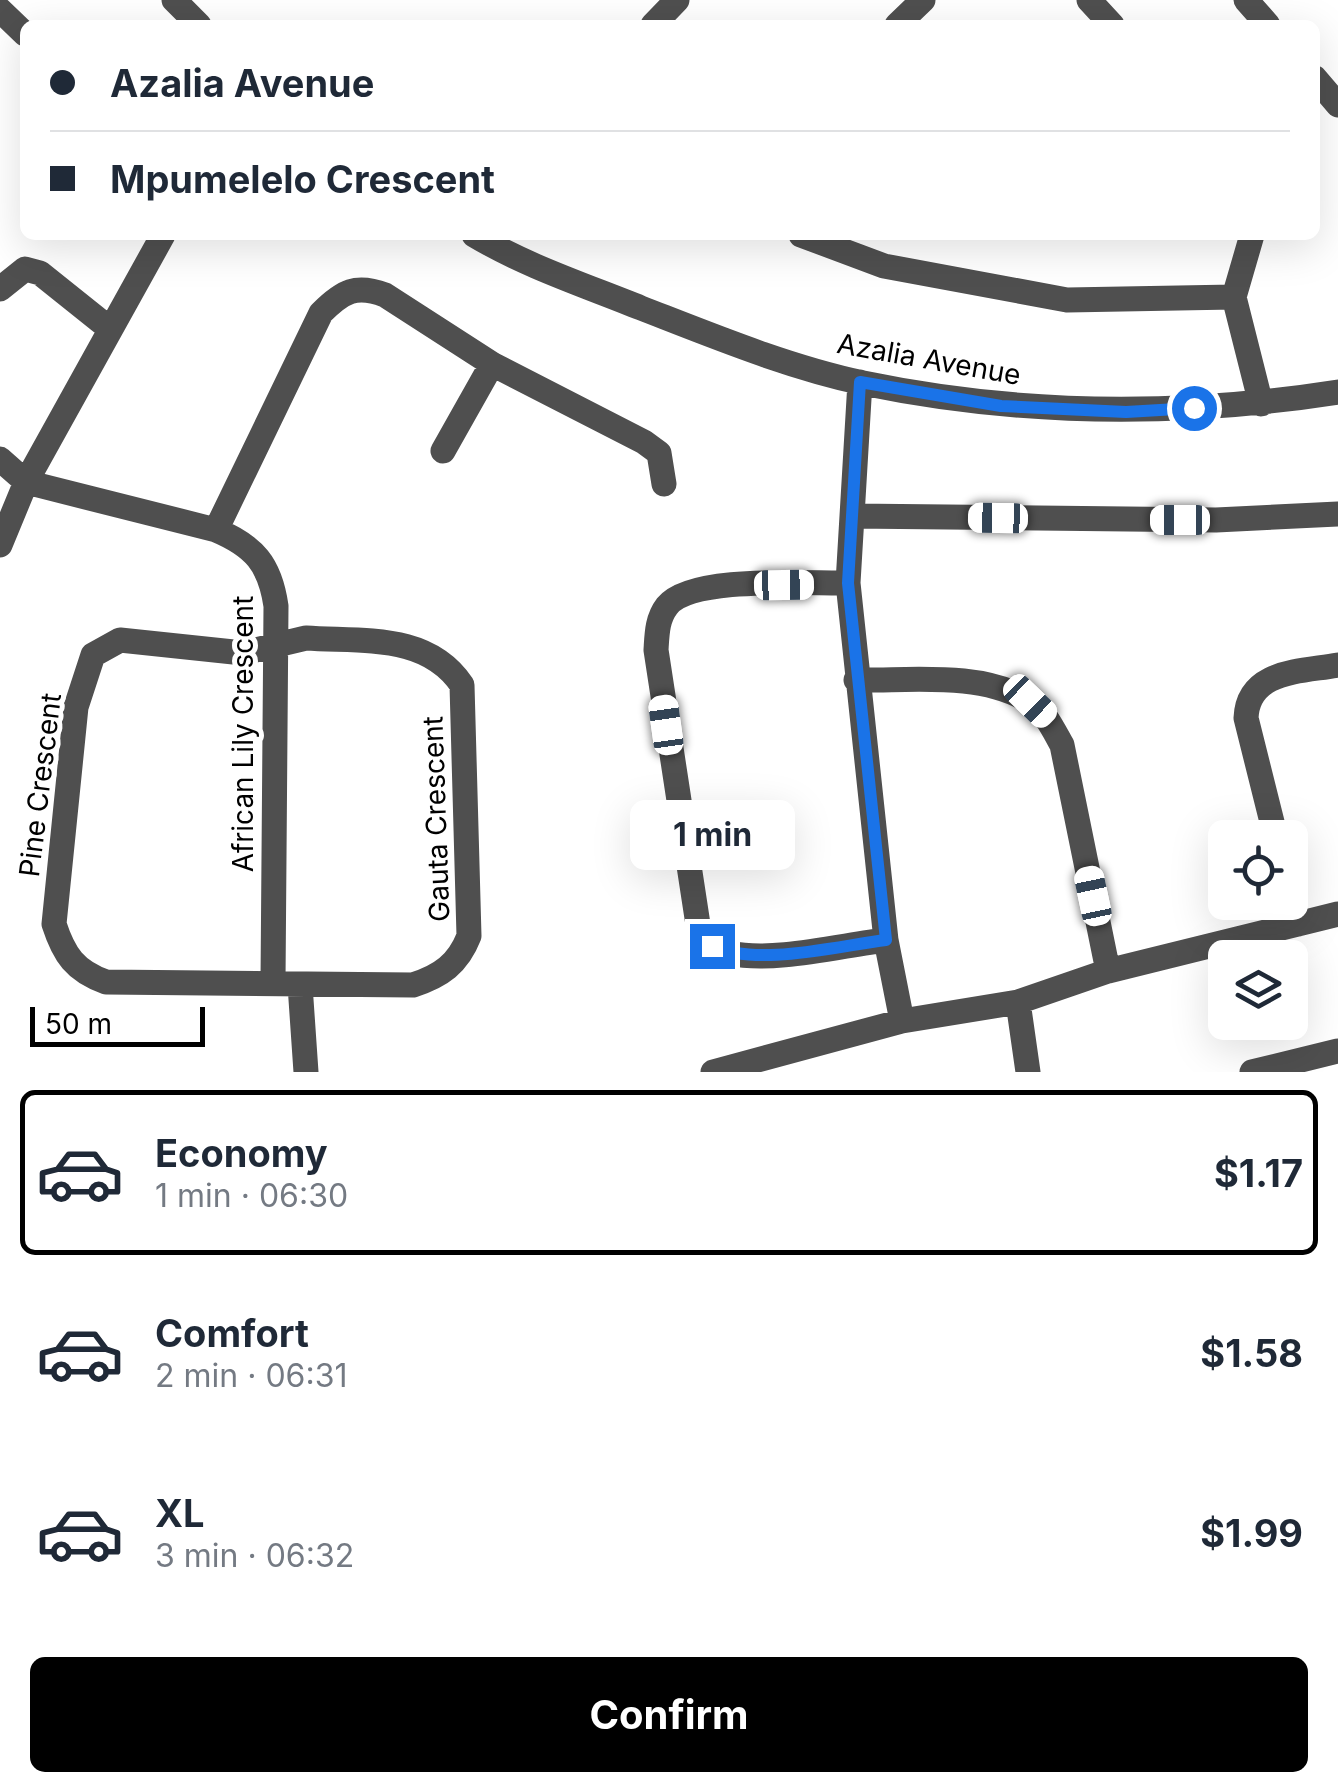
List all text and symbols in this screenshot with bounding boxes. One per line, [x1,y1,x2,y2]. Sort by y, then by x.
text: Azalia Avenue [110,60,374,106]
text: Mpumelelo Crescent [110,156,495,202]
street label: Azalia Avenue [834,326,1024,392]
route start [1172,386,1217,431]
car [968,502,1028,534]
car [1150,505,1210,535]
car [754,569,814,601]
street label: African Lily Crescent [226,596,260,872]
car [998,669,1062,733]
street label: Pine Crescent [12,691,68,879]
car [647,693,685,757]
street label: Gauta Crescent [415,716,457,922]
callout: 1 min [630,801,794,871]
text: 1 min [673,815,752,854]
map controls [1208,820,1308,1040]
button: locate [1208,820,1308,920]
car [1072,864,1114,928]
route end [690,924,735,969]
button: layers [1208,940,1308,1040]
scale bar [30,1002,205,1046]
text: 50 m [45,1007,112,1041]
icon: car [35,1128,125,1218]
text: Economy [155,1130,328,1176]
text: $1.17 [1214,1150,1303,1196]
text: 1 min · 06:30 [155,1176,348,1215]
icon: car [35,1308,125,1398]
text: Comfort [155,1310,309,1356]
text: $1.58 [1200,1330,1303,1376]
text: 2 min · 06:31 [155,1356,347,1395]
icon: car [35,1488,125,1578]
text: XL [155,1490,205,1536]
text: $1.99 [1200,1510,1303,1556]
text: 3 min · 06:32 [155,1536,354,1575]
button: Confirm [30,1657,1308,1772]

